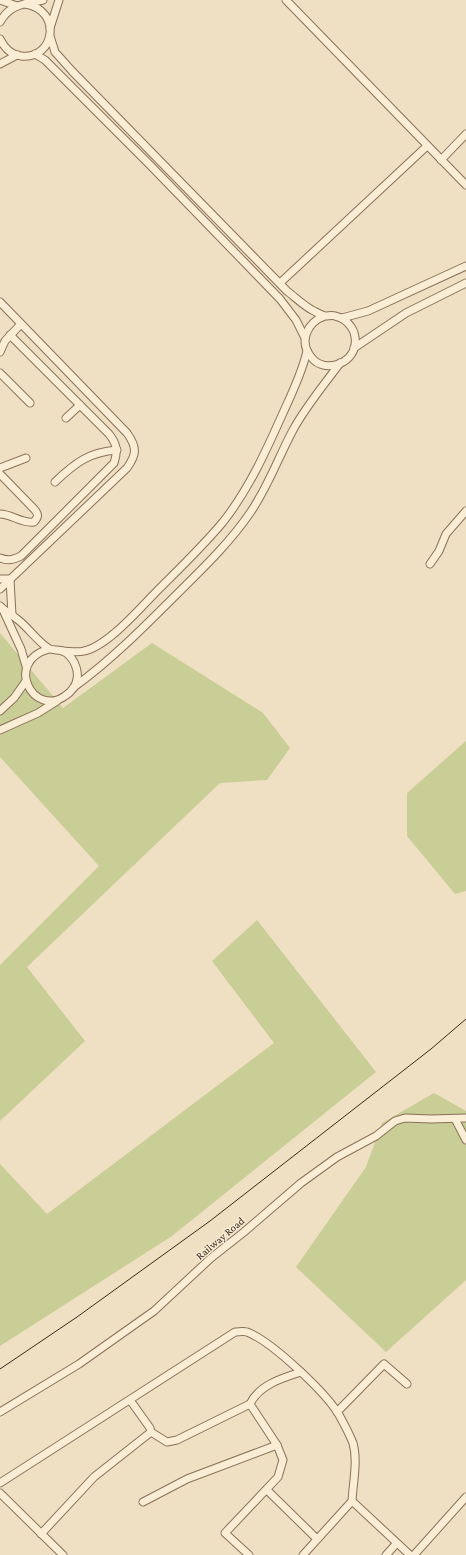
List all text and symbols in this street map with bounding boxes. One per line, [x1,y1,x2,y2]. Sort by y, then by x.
street label: Railway Road [193,1214,247,1262]

